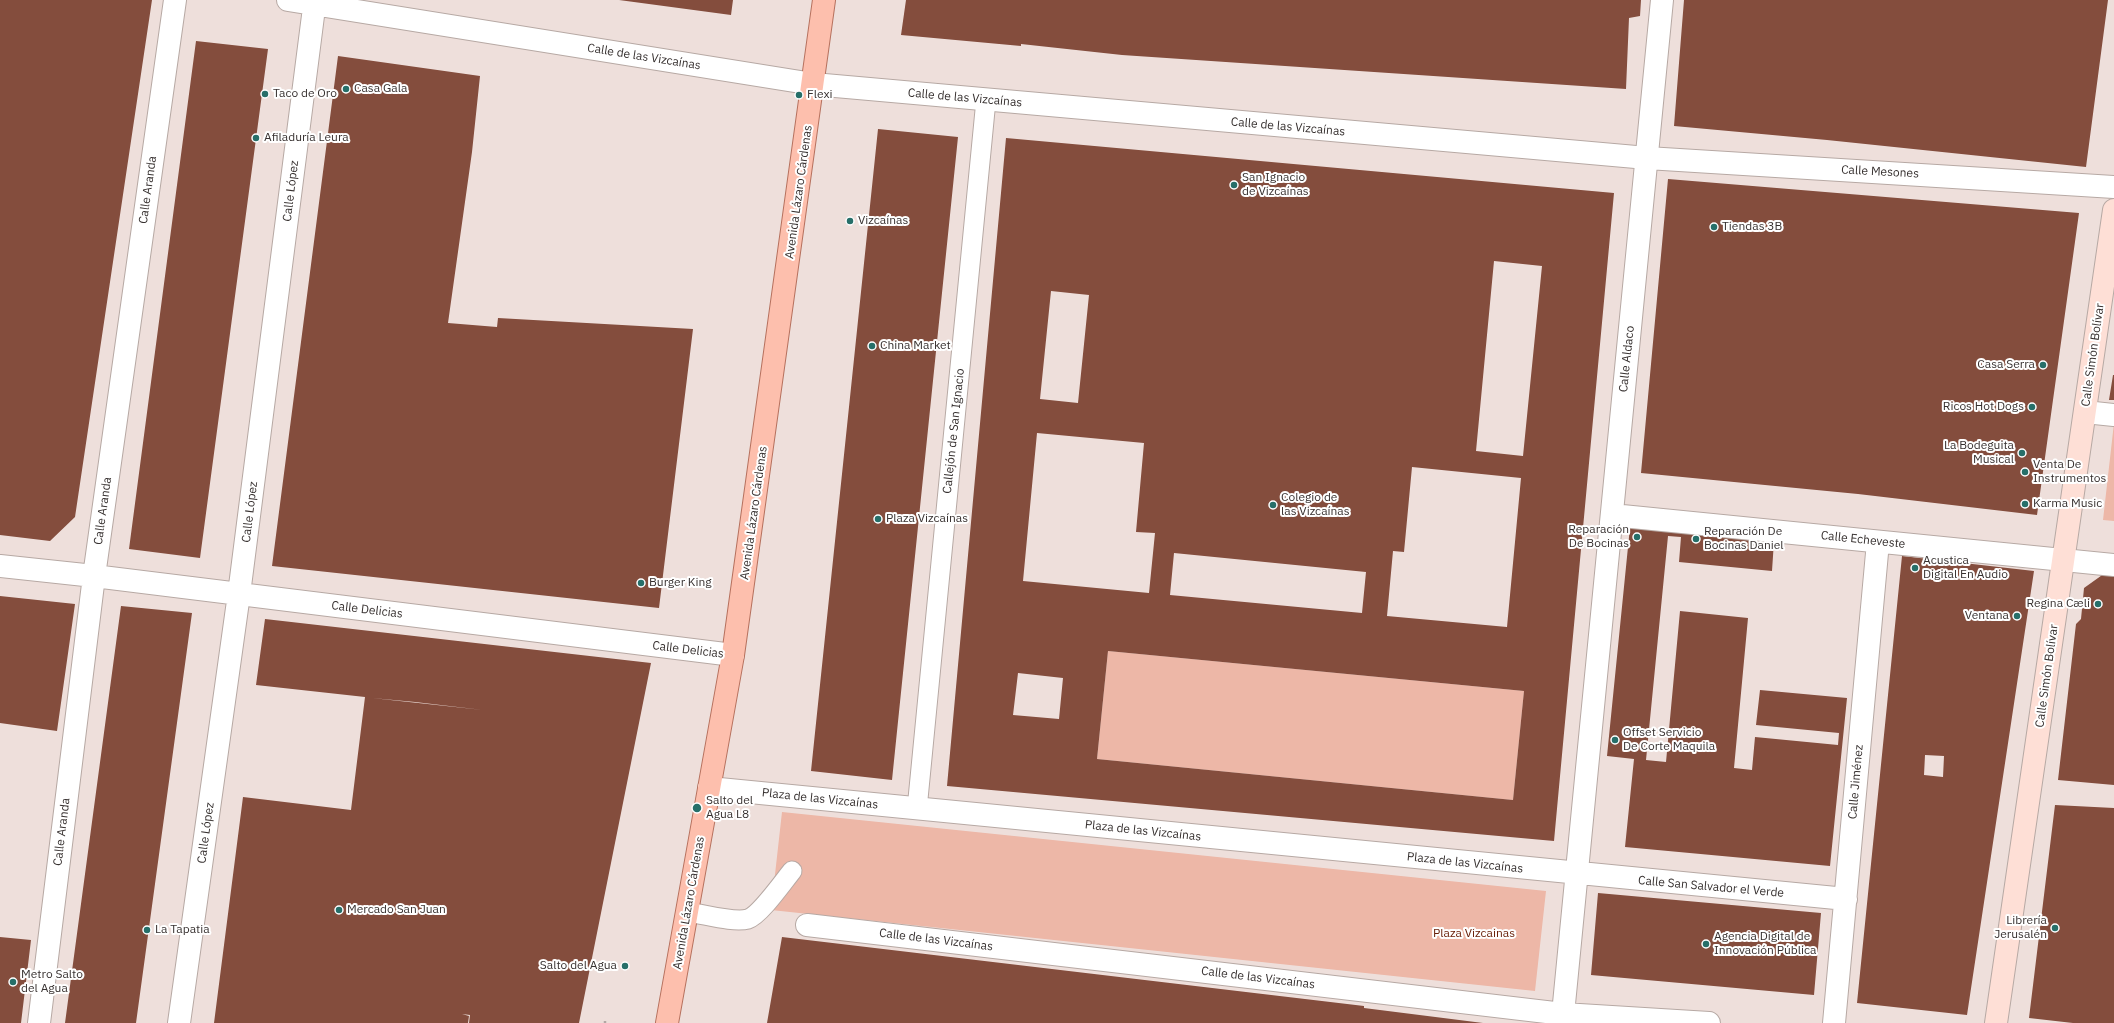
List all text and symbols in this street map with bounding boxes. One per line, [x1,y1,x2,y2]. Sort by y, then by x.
street label: Calle de las Vizcaínas [586,41,702,73]
place label: Casa Gala [354,82,407,96]
marker: Casa Gala [341,84,351,94]
street label: Calle de las Vizcaínas [907,86,1023,110]
place label: Taco de Oro [273,87,337,101]
place label: Flexi [807,88,832,102]
marker: Taco de Oro [260,89,270,99]
marker: Flexi [794,90,804,100]
street label: Calle de las Vizcaínas [1230,115,1346,139]
street label: Avenida Lázaro Cárdenas [782,124,816,260]
place label: Afiladuría Leura [264,131,349,145]
marker: Afiladuría Leura [251,133,261,143]
street label: Calle Aranda [136,155,160,225]
street label: Calle López [280,160,302,222]
street label: Calle Mesones [1841,163,1919,181]
place label: San Ignacio de Vizcaínas [1242,171,1309,199]
marker: San Ignacio de Vizcaínas [1229,180,1239,190]
place label: Vizcaínas [858,214,908,228]
marker: Vizcaínas [845,216,855,226]
place label: Tiendas 3B [1722,220,1782,234]
marker: Tiendas 3B [1709,222,1719,232]
street label: Calle Simón Bolívar [2079,303,2107,407]
street label: Calle Aldaco [1616,325,1638,393]
place label: China Market [880,339,951,353]
marker: China Market [867,341,877,351]
place label: Casa Serra [1977,358,2035,372]
marker: Casa Serra [2038,360,2048,370]
street label: Callejón de San Ignacio [940,368,968,494]
place label: Ricos Hot Dogs [1943,400,2024,414]
marker: Ricos Hot Dogs [2027,402,2037,412]
place label: La Bodeguita Musical [1944,439,2014,467]
street label: Avenida Lázaro Cárdenas [737,445,771,581]
marker: La Bodeguita Musical [2017,448,2027,458]
place label: Venta De Instrumentos [2033,458,2106,486]
marker: Venta De Instrumentos [2020,467,2030,477]
street label: Calle Aranda [91,476,115,546]
street label: Calle López [239,481,261,543]
place label: Colegio de las Vizcaínas [1281,491,1350,519]
place label: Karma Music [2033,497,2102,511]
marker: Karma Music [2020,499,2030,509]
marker: Colegio de las Vizcaínas [1268,500,1278,510]
place label: Plaza Vizcaínas [886,512,968,526]
marker: Plaza Vizcaínas [873,514,883,524]
place label: Reparación De Bocinas [1568,523,1629,551]
place label: Reparación De Bocinas Daniel [1704,525,1784,553]
street label: Calle Echeveste [1820,528,1906,552]
marker: Reparación De Bocinas [1632,532,1642,542]
marker: Reparación De Bocinas Daniel [1691,534,1701,544]
place label: Acustica Digital En Audio [1923,554,2008,582]
marker: Acustica Digital En Audio [1910,563,1920,573]
place label: Burger King [649,576,712,590]
marker: Burger King [636,578,646,588]
place label: Regina Cæli [2026,597,2090,611]
street label: Calle Delicias [330,598,404,622]
marker: Regina Cæli [2093,599,2103,609]
place label: Ventana [1965,609,2009,623]
marker: Ventana [2012,611,2022,621]
street label: Calle Simón Bolívar [2033,624,2061,728]
street label: Calle Delicias [651,638,725,662]
place label: Offset Servicio De Corte Maquila [1623,726,1715,754]
marker: Offset Servicio De Corte Maquila [1610,735,1620,745]
street label: Calle Jiménez [1846,744,1866,820]
street label: Plaza de las Vizcaínas [761,786,879,812]
place label: Salto del Agua L8 [706,794,753,822]
street label: Calle Aranda [51,797,73,867]
street label: Calle López [195,802,217,864]
marker: Salto del Agua L8 [691,802,703,814]
street label: Plaza de las Vizcaínas [1084,818,1202,844]
street label: Avenida Lázaro Cárdenas [670,835,708,971]
street label: Plaza de las Vizcaínas [1406,850,1524,876]
street label: Calle San Salvador el Verde [1637,873,1785,901]
place label: Mercado San Juan [347,903,446,917]
marker: Mercado San Juan [334,905,344,915]
place label: Librería Jerusalén [1994,914,2047,942]
place label: La Tapatia [155,923,210,937]
marker: Librería Jerusalén [2050,923,2060,933]
marker: La Tapatia [142,925,152,935]
street label: Calle de las Vizcaínas [878,926,994,954]
park label: Plaza Vizcainas [1433,927,1515,941]
place label: Agencia Digital de Innovación Pública [1714,930,1816,958]
marker: Agencia Digital de Innovación Pública [1701,939,1711,949]
place label: Salto del Agua [540,959,617,973]
marker: Salto del Agua [620,961,630,971]
street label: Calle de las Vizcaínas [1200,964,1316,992]
place label: Metro Salto del Agua [21,968,83,996]
marker: Metro Salto del Agua [8,977,18,987]

